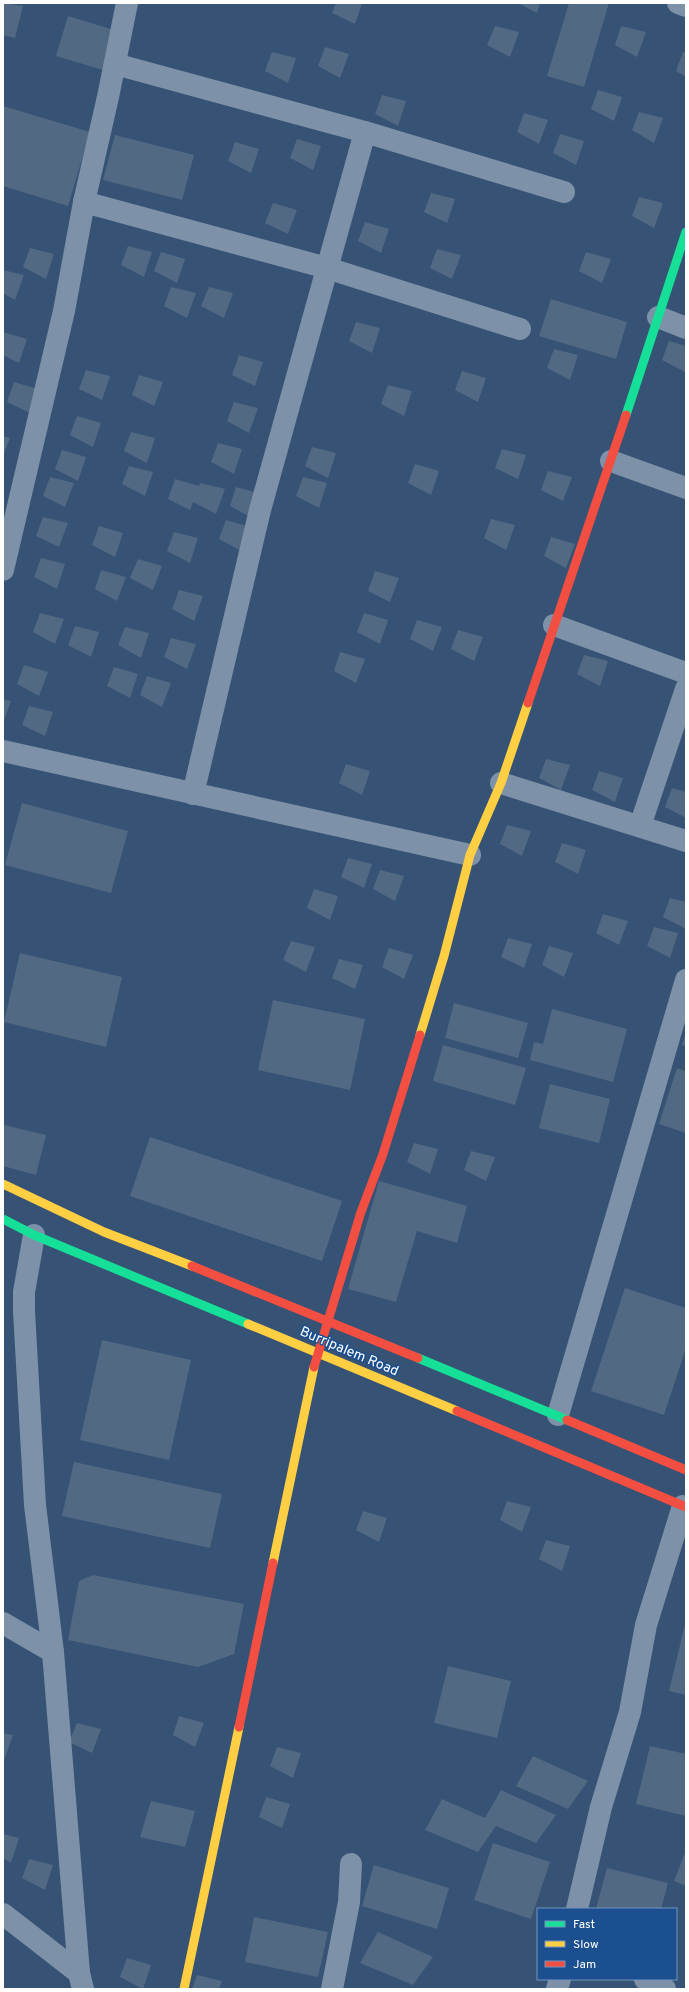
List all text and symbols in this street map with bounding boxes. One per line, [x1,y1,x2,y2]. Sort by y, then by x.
street label: Burripalem Road [297,1323,401,1381]
legend [537,1908,677,1980]
text: Fast [573,1917,595,1933]
text: Slow [573,1937,599,1953]
text: Jam [573,1957,596,1973]

